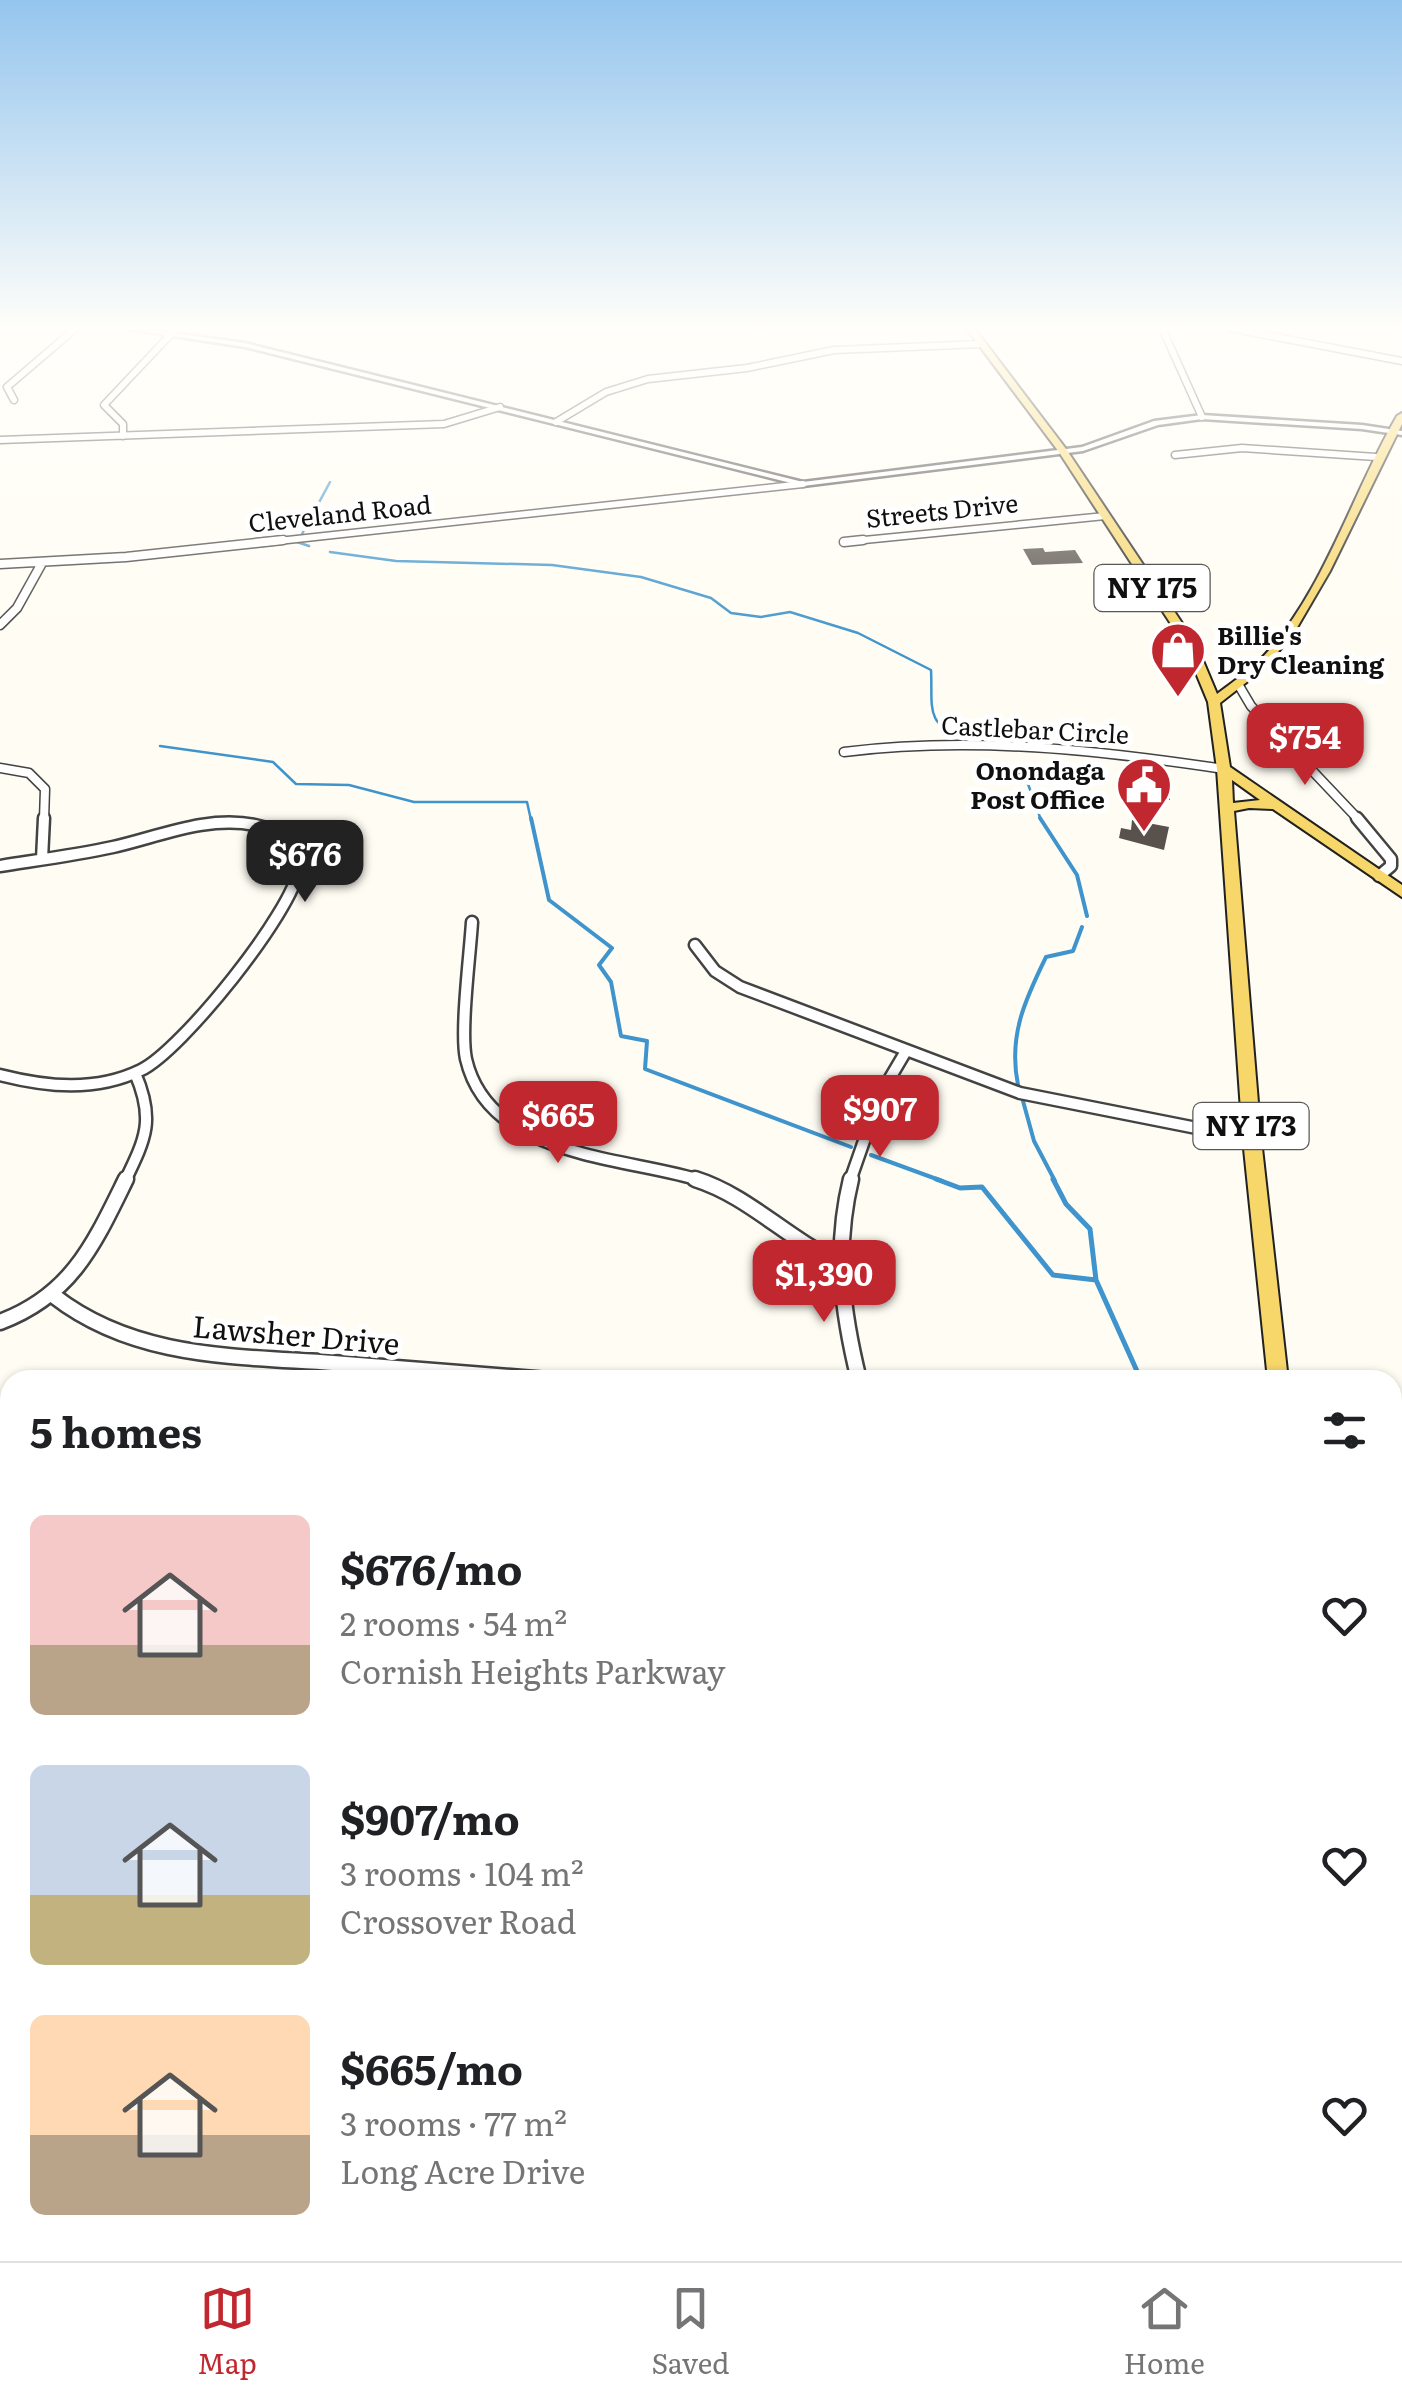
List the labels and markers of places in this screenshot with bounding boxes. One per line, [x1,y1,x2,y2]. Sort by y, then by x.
place label: Billie's Dry Cleaning [1217,616,1385,682]
shop icon: Billie's Dry Cleaning [1148,620,1208,699]
pin: $754 [1246,703,1364,788]
place label: Onondaga Post Office [970,751,1106,817]
public building icon: Onondaga Post Office [1114,755,1174,834]
pin: $676 [246,820,364,905]
pin: $907 [821,1075,939,1160]
pin: $665 [499,1081,617,1166]
pin: $1,390 [743,1240,905,1325]

